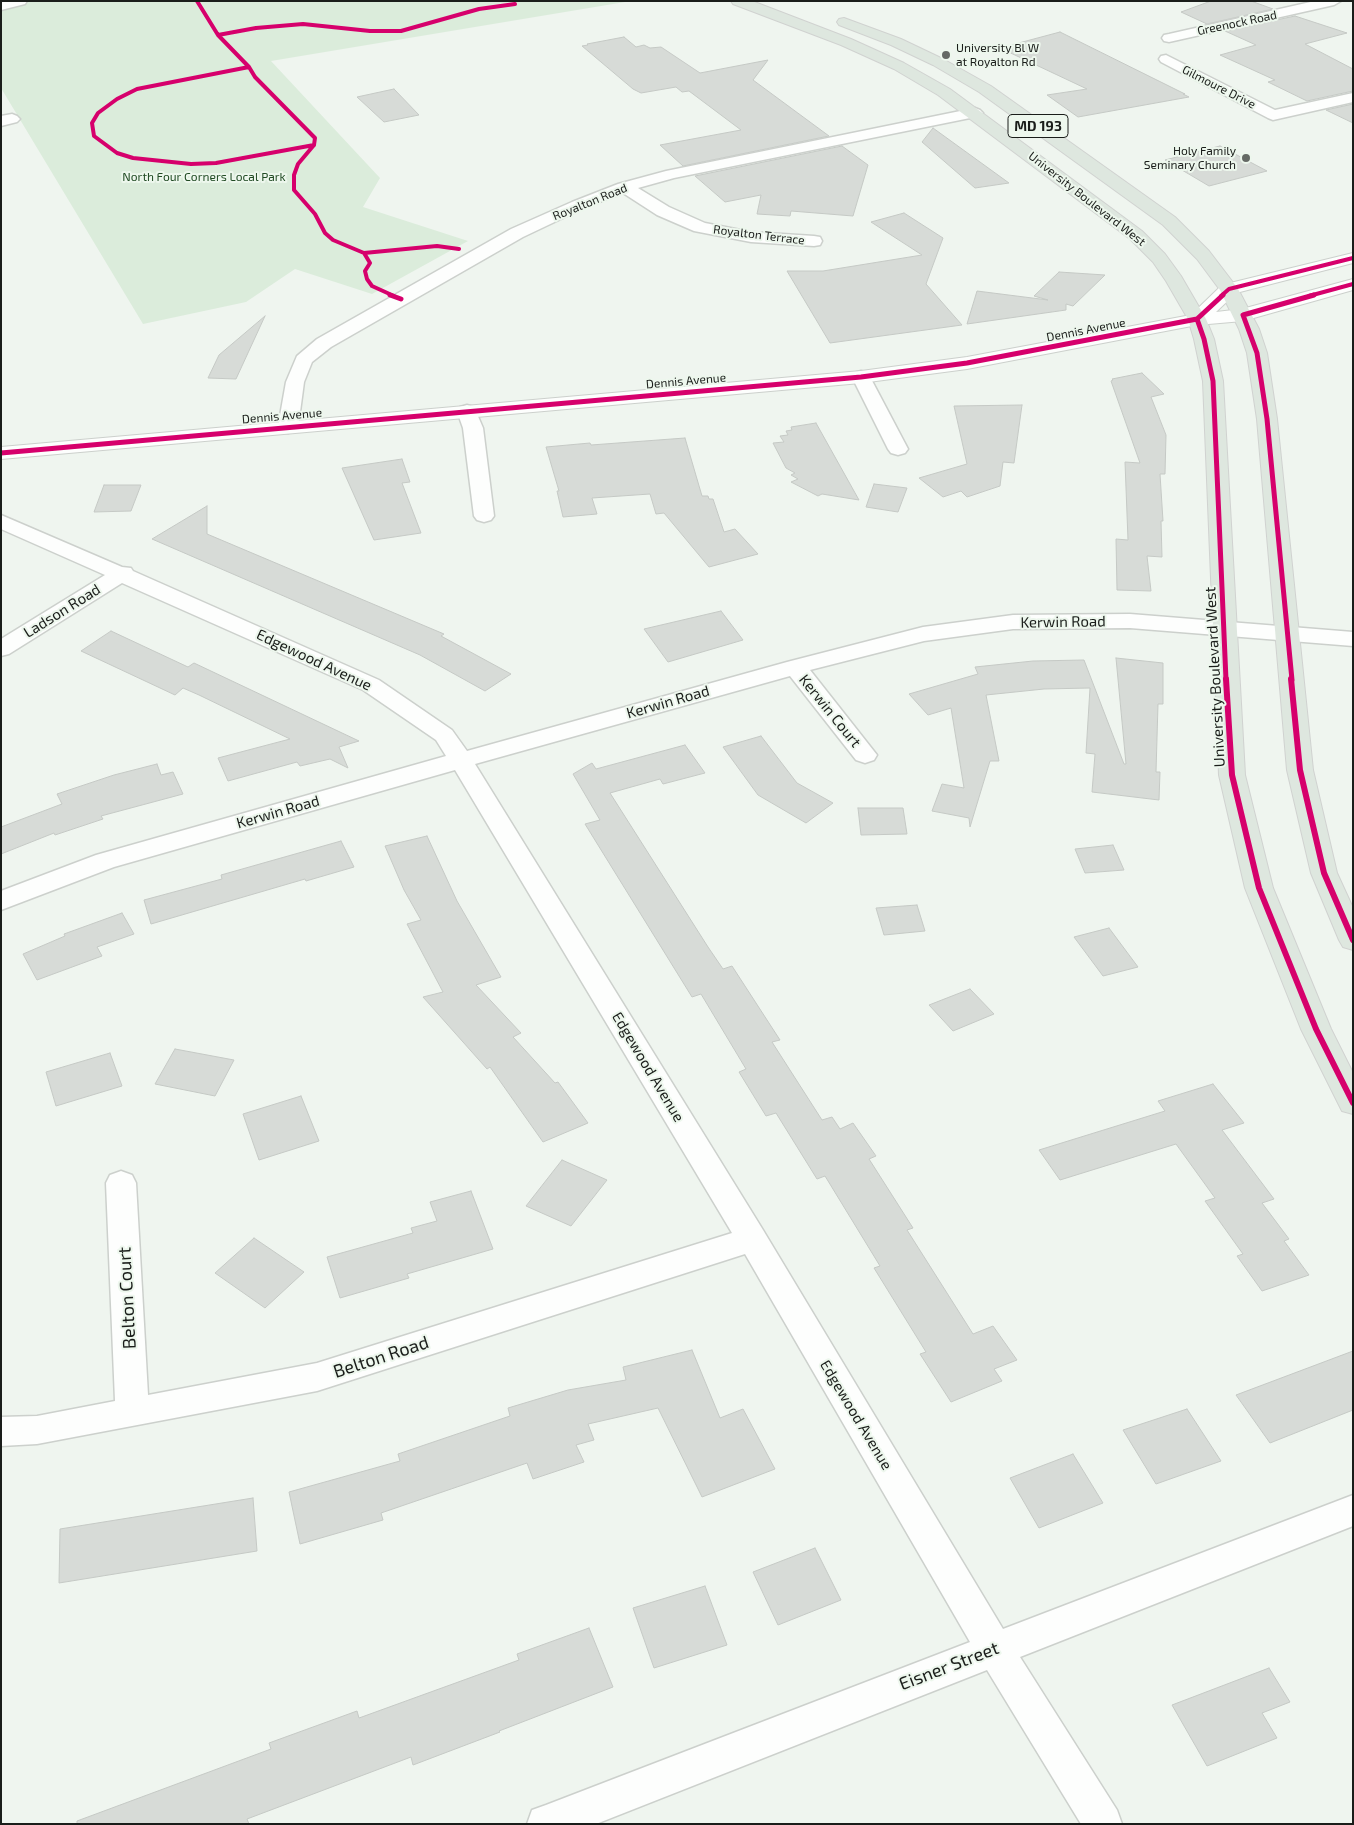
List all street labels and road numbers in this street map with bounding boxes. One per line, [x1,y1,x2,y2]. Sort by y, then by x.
street label: Greenock Road [1196,8,1278,38]
street label: Gilmoure Drive [1180,62,1258,112]
road number: MD 193 [1008,114,1068,138]
street label: University Boulevard West [1026,149,1148,249]
street label: Royalton Road [551,181,629,223]
street label: Royalton Terrace [712,222,806,248]
street label: Dennis Avenue [1045,315,1127,345]
street label: Dennis Avenue [645,370,727,392]
street label: Dennis Avenue [241,405,323,427]
street label: Ladson Road [20,580,104,642]
street label: University Boulevard West [1201,586,1229,768]
street label: Kerwin Road [1020,612,1106,632]
street label: Edgewood Avenue [254,625,374,695]
street label: Kerwin Court [795,671,865,751]
street label: Kerwin Road [624,682,712,722]
street label: Kerwin Road [234,792,322,832]
street label: Edgewood Avenue [608,1009,688,1125]
street label: Belton Court [114,1246,140,1350]
street label: Belton Road [331,1331,431,1383]
street label: Edgewood Avenue [816,1357,896,1473]
street label: Eisner Street [896,1637,1002,1695]

